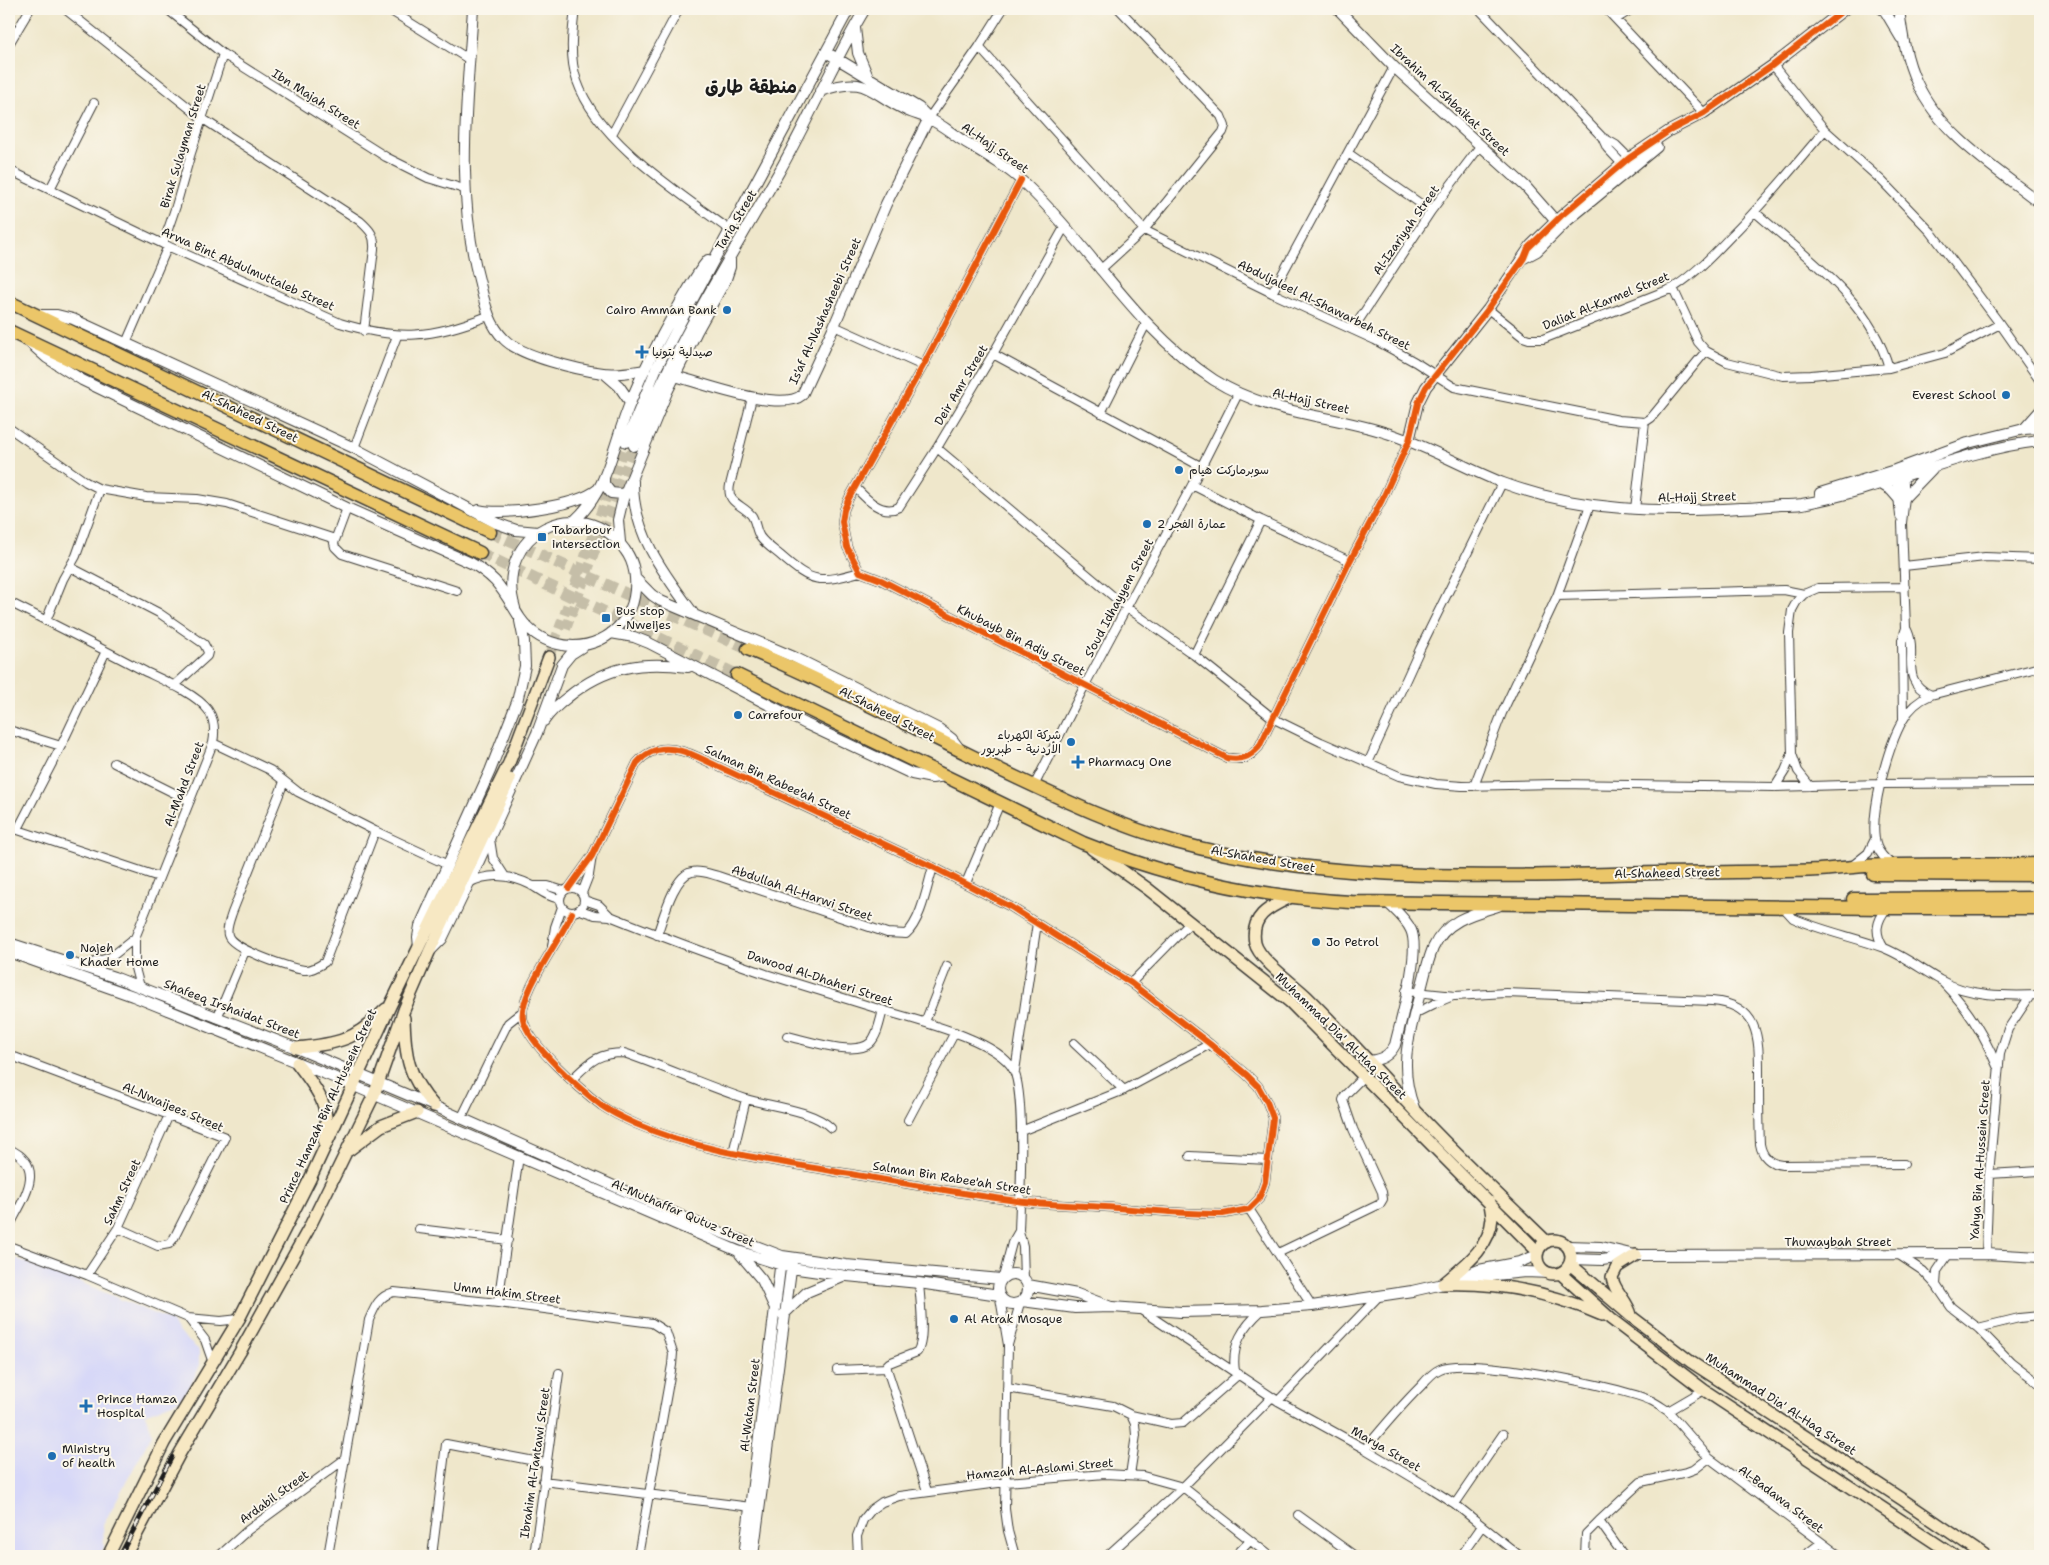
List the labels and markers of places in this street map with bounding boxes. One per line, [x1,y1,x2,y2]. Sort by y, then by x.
place label: Cairo Amman Bank [606,302,717,318]
marker: Cairo Amman Bank [721,304,733,316]
place label: صيدلية بتونيا [652,344,713,360]
marker: صيدلية بتونيا [636,346,648,358]
place label: Everest School [1912,387,1996,403]
marker: Everest School [2000,389,2012,401]
place label: سوبرماركت هيام [1189,462,1269,479]
marker: سوبرماركت هيام [1173,464,1185,476]
place label: عمارة الفجر 2 [1157,516,1227,532]
marker: عمارة الفجر 2 [1141,518,1153,530]
place label: Tabarbour intersection [552,522,620,552]
marker: Tabarbour intersection [536,531,548,543]
place label: Bus stop - Nweijes [616,603,671,633]
marker: Bus stop - Nweijes [600,612,612,624]
place label: Carrefour [748,707,804,723]
marker: Carrefour [732,709,744,721]
place label: شركة الكهرباء الأردنية - طبربور [980,727,1061,757]
marker: شركة الكهرباء الأردنية - طبربور [1065,736,1077,748]
place label: Pharmacy One [1088,754,1172,770]
marker: Pharmacy One [1072,756,1084,768]
place label: Jo Petrol [1326,934,1379,950]
marker: Jo Petrol [1310,936,1322,948]
place label: Najeh Khader Home [80,940,159,970]
marker: Najeh Khader Home [64,949,76,961]
place label: Al Atrak Mosque [964,1311,1063,1327]
marker: Al Atrak Mosque [948,1313,960,1325]
place label: Prince Hamza Hospital [97,1391,177,1421]
marker: Prince Hamza Hospital [79,1399,93,1413]
place label: Ministry of health [62,1441,115,1471]
marker: Ministry of health [46,1450,58,1462]

